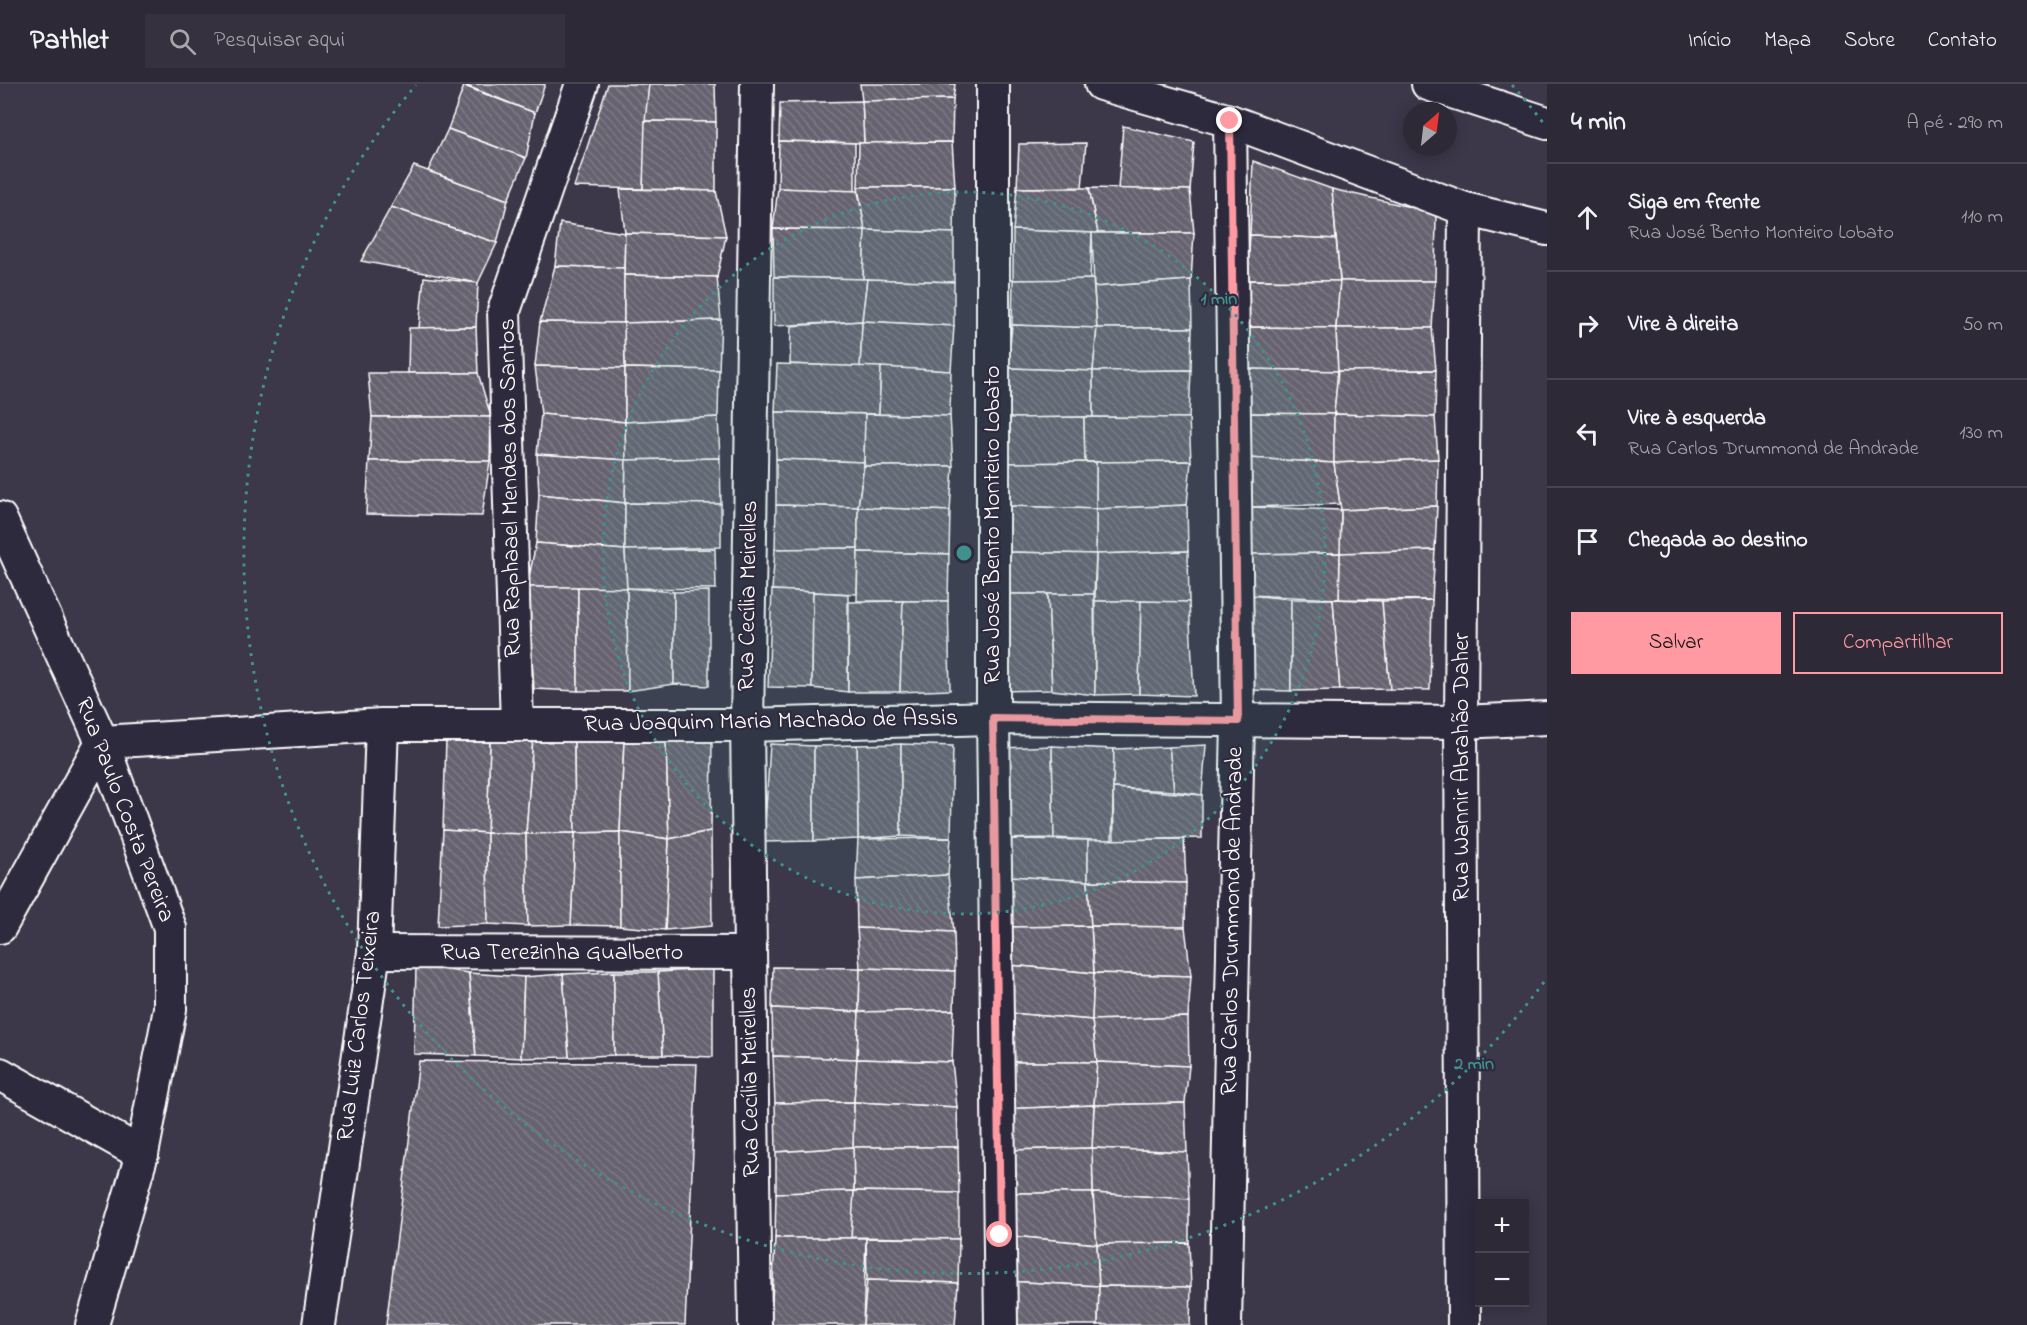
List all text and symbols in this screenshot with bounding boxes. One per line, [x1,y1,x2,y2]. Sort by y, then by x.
search box [145,14,565,68]
text: Pathlet [30,21,109,62]
icon: search [166,25,199,58]
text: Pesquisar aqui [214,25,345,57]
text: Início [1688,26,1731,56]
text: Mapa [1764,26,1811,56]
text: Sobre [1844,26,1895,56]
text: Contato [1928,26,1997,56]
north arrow [1403,102,1457,156]
text: 4 min [1571,104,1626,142]
route end [1216,107,1242,133]
text: A pé · 290 m [1906,109,2003,138]
text: Siga em frente [1628,187,1760,219]
icon: ahead [1571,201,1604,234]
text: 110 m [1961,203,2003,232]
text: Rua José Bento Monteiro Lobato [1628,219,1894,248]
text: 1 min [1201,287,1237,313]
icon: right [1571,309,1604,342]
text: Vire à direita [1628,309,1738,341]
text: 50 m [1962,311,2003,340]
street label: Rua Raphaael Mendes dos Santos [491,318,531,658]
street label: Rua José Bento Monteiro Lobato [976,365,1011,685]
text: Vire à esquerda [1628,403,1766,435]
icon: left [1571,417,1604,450]
text: 130 m [1959,419,2003,448]
text: Rua Carlos Drummond de Andrade [1628,435,1919,464]
street label: Rua Cecília Meirelles [730,500,768,692]
icon: arrive [1571,525,1604,558]
text: Chegada ao destino [1628,525,1808,557]
centre of rings [954,543,974,563]
button: Salvar [1571,612,1781,674]
button: Compartilhar [1793,612,2003,674]
street label: Rua Wannir Abrahão Daher [1445,632,1480,901]
street label: Rua Paulo Costa Pereira [65,692,183,928]
street label: Rua Joaquim Maria Machado de Assis [584,701,958,743]
street label: Rua Carlos Drummond de Andrade [1212,746,1254,1096]
street label: Rua Luiz Carlos Teixeira [328,909,392,1143]
street label: Rua Terezinha Gualberto [441,936,683,971]
street label: Rua Cecília Meirelles [732,986,770,1178]
text: 2 min [1453,1052,1494,1078]
map controls [1475,1199,1529,1307]
button: + [1475,1199,1529,1253]
route start [986,1221,1012,1247]
button: − [1475,1253,1529,1307]

